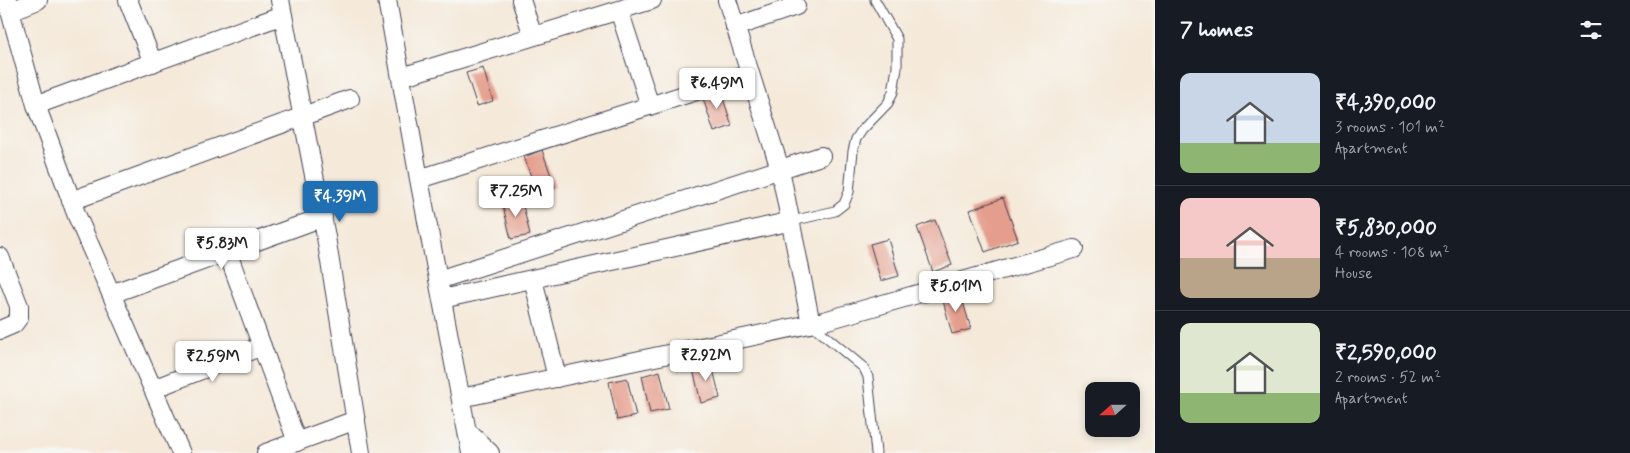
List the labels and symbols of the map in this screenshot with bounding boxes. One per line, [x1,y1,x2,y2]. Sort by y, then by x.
pin: ₹6.49M [676,68,758,110]
pin: ₹7.25M [475,176,557,218]
pin: ₹4.39M [299,180,381,223]
pin: ₹5.83M [181,228,263,270]
pin: ₹5.01M [915,270,997,313]
pin: ₹2.59M [172,340,254,383]
pin: ₹2.92M [665,340,747,382]
north arrow [1085,382,1140,438]

